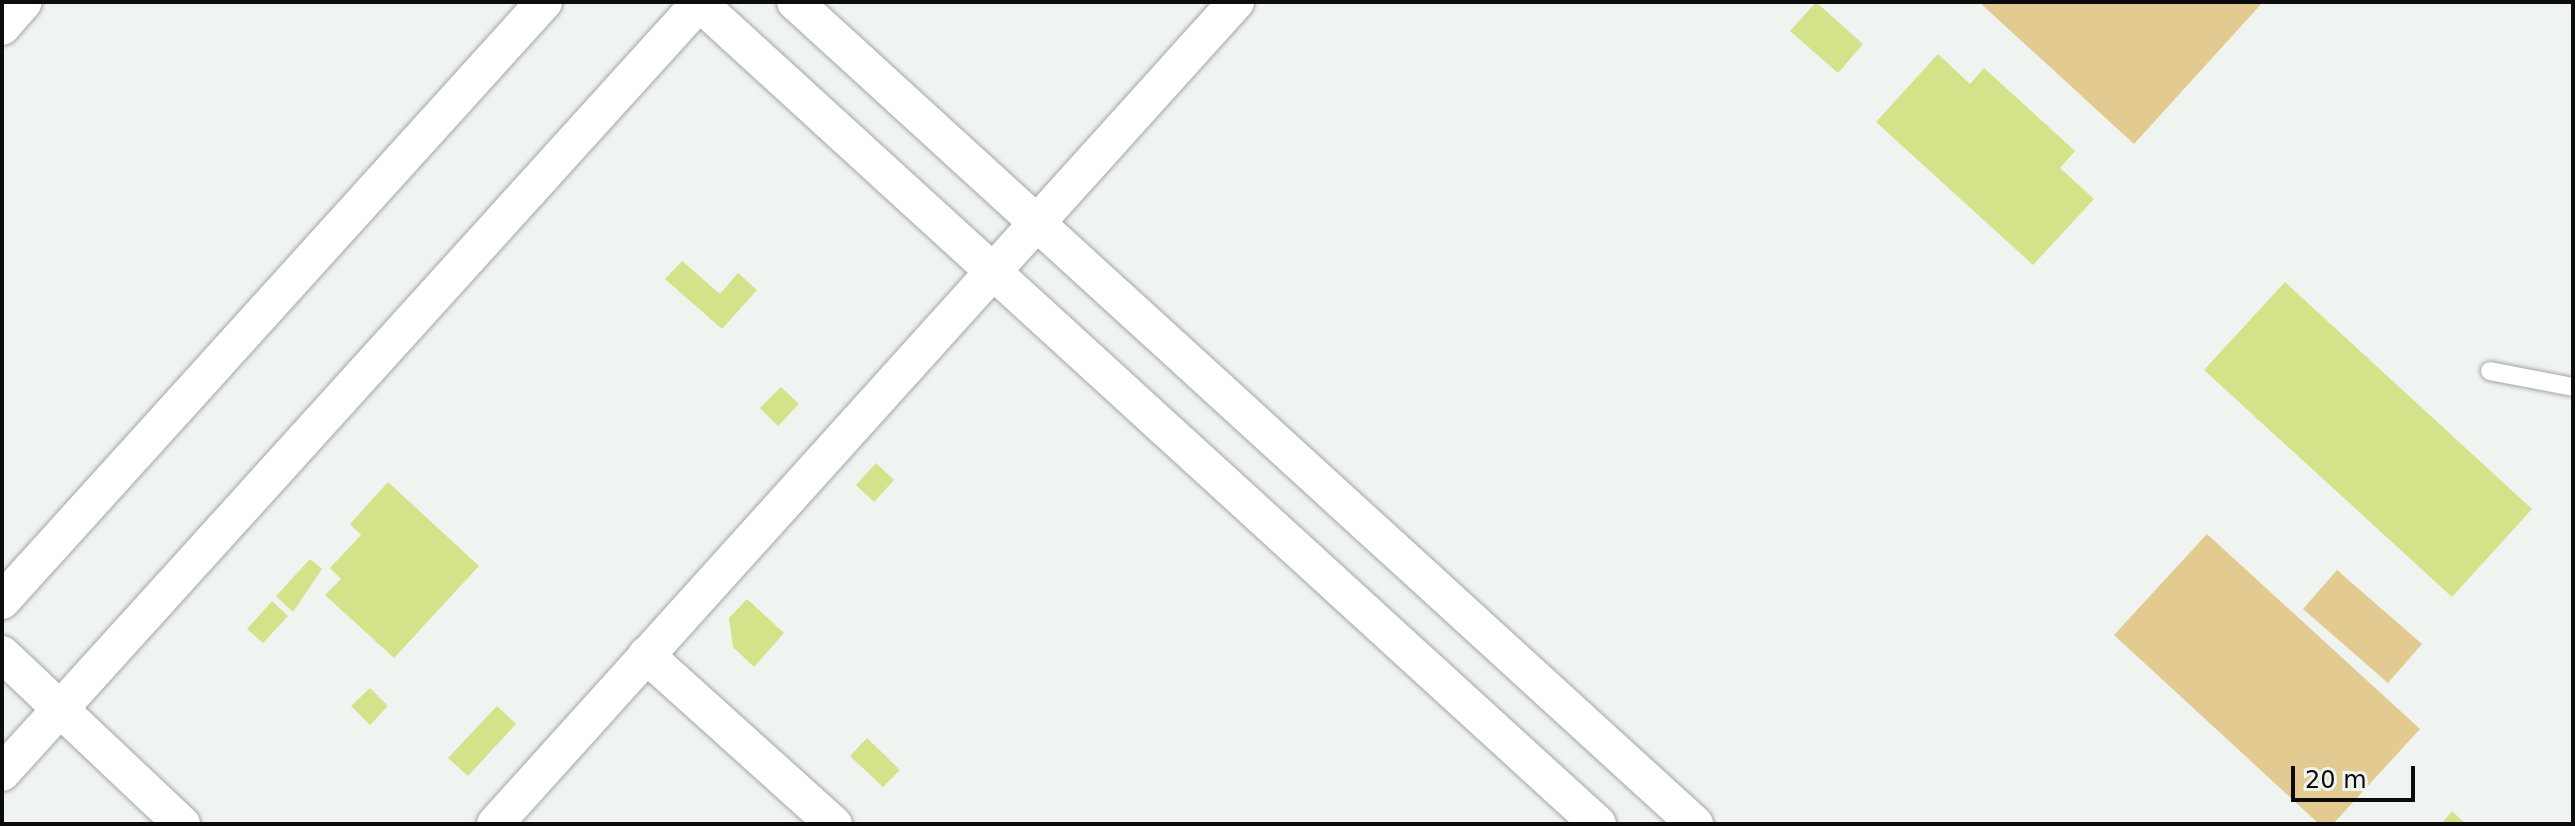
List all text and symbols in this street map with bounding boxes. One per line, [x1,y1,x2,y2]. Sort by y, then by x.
scale bar [2295,750,2419,800]
text: 20 m [2305,766,2367,794]

